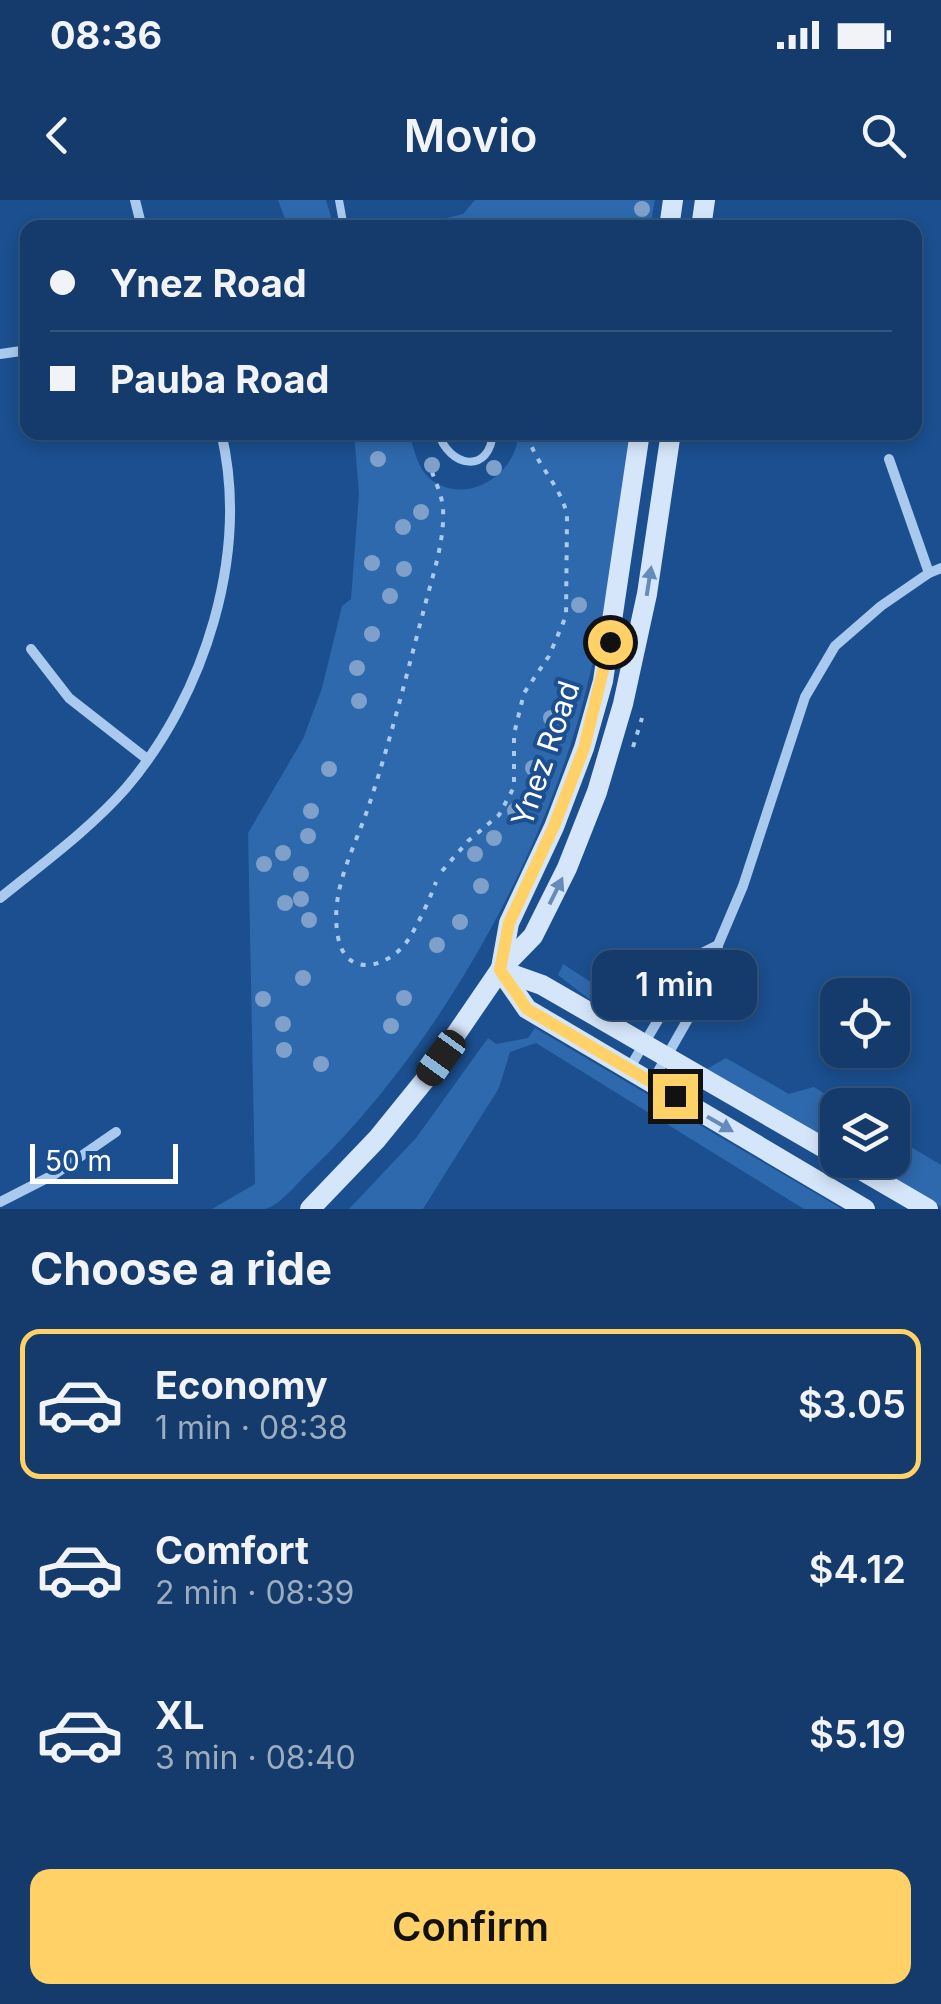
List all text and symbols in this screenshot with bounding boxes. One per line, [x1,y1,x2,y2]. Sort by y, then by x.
text: 08:36 [50,12,162,58]
icon: back [30,108,85,163]
text: Movio [404,108,537,163]
icon: search [856,108,911,163]
text: Ynez Road [110,260,307,306]
text: Pauba Road [110,356,329,402]
one-way arrow [642,565,657,596]
route start [588,620,633,665]
street label: Ynez Road [503,676,587,831]
one-way arrow [547,876,564,905]
callout: 1 min [592,951,758,1021]
text: 1 min [635,965,714,1004]
map controls [820,978,910,1178]
button: locate [820,978,910,1068]
car [411,1025,471,1091]
route end [653,1074,698,1119]
button: layers [820,1088,910,1178]
one-way arrow [706,1115,734,1132]
scale bar [30,1139,178,1184]
text: 50 m [45,1144,112,1178]
text: Choose a ride [30,1241,332,1296]
icon: car [35,1359,125,1449]
text: Economy [155,1362,328,1408]
text: $3.05 [798,1381,906,1427]
text: 1 min · 08:38 [155,1408,348,1447]
icon: car [35,1524,125,1614]
text: Comfort [155,1527,309,1573]
text: $4.12 [809,1546,906,1592]
text: 2 min · 08:39 [155,1573,354,1612]
icon: car [35,1689,125,1779]
text: XL [155,1692,205,1738]
text: $5.19 [809,1711,906,1757]
text: 3 min · 08:40 [155,1738,356,1777]
button: Confirm [30,1869,911,1984]

